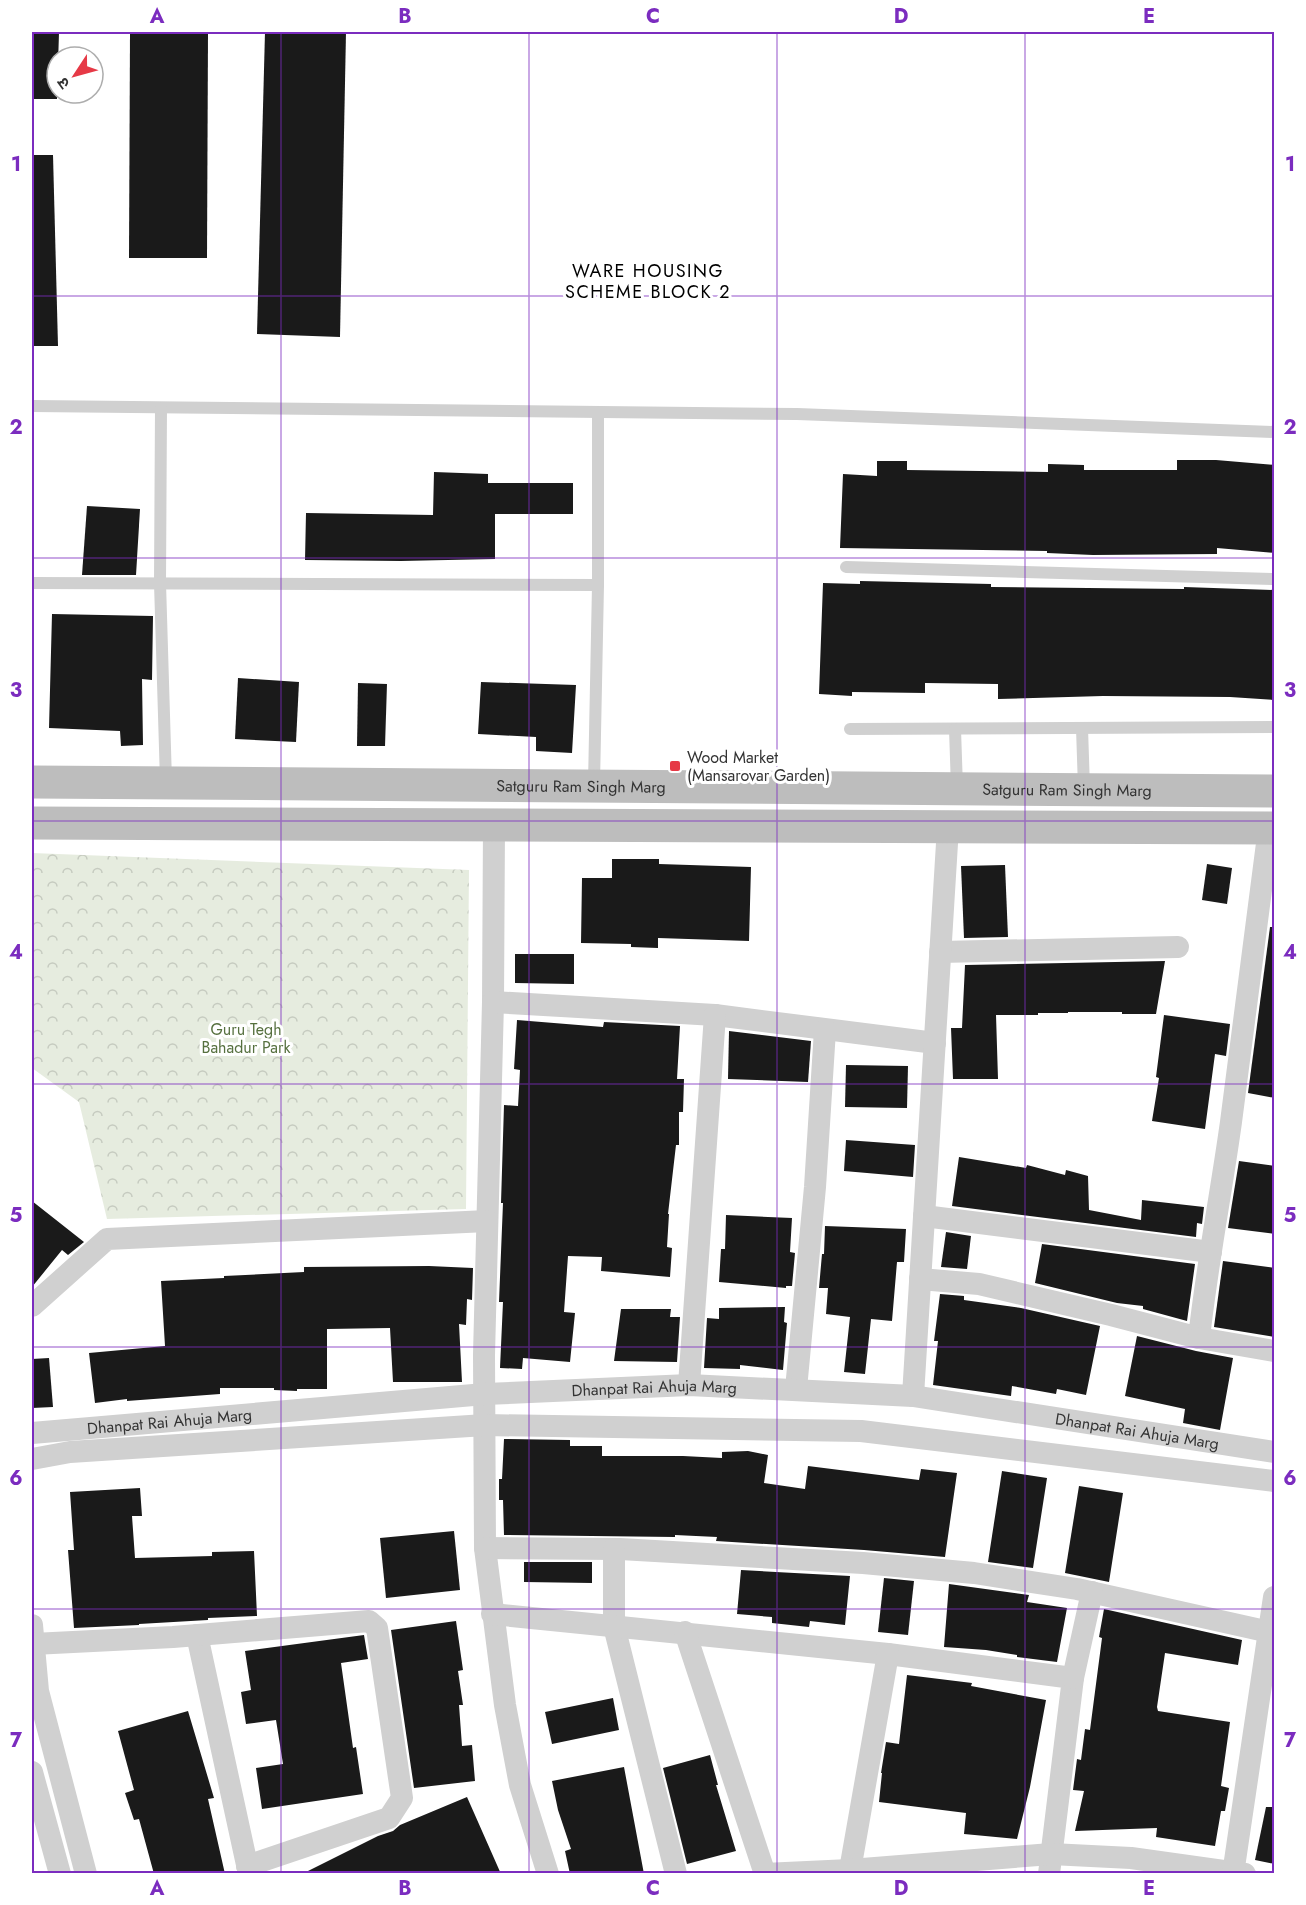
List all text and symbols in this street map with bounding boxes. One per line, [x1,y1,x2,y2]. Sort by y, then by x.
text: A [149,2,165,31]
text: B [398,2,412,31]
text: C [646,2,660,31]
text: D [894,2,908,31]
text: E [1143,2,1155,31]
north arrow [45,45,105,105]
text: उ [51,72,75,94]
text: 1 [11,150,21,179]
text: 1 [1285,150,1295,179]
district label: WARE HOUSING SCHEME BLOCK 2 [565,258,731,305]
text: 2 [9,413,23,442]
text: 2 [1283,413,1297,442]
text: 3 [10,676,22,705]
text: 3 [1284,676,1296,705]
place label: Wood Market (Mansarovar Garden) [687,746,830,787]
marker: Wood Market (Mansarovar Garden) [668,759,682,773]
street label: Satguru Ram Singh Marg [496,774,666,799]
street label: Satguru Ram Singh Marg [982,778,1152,802]
text: 4 [9,938,23,967]
text: 4 [1283,938,1297,967]
park label: Guru Tegh Bahadur Park [201,1018,291,1059]
text: 5 [10,1201,23,1230]
text: 5 [1284,1201,1297,1230]
street label: Dhanpat Rai Ahuja Marg [571,1374,737,1402]
street label: Dhanpat Rai Ahuja Marg [86,1403,253,1440]
street label: Dhanpat Rai Ahuja Marg [1054,1407,1221,1455]
text: 6 [9,1464,23,1493]
text: 6 [1283,1464,1297,1493]
text: 7 [10,1726,23,1755]
text: 7 [1284,1726,1297,1755]
text: A [149,1874,165,1903]
text: B [398,1874,412,1903]
text: C [646,1874,660,1903]
text: D [894,1874,908,1903]
text: E [1143,1874,1155,1903]

